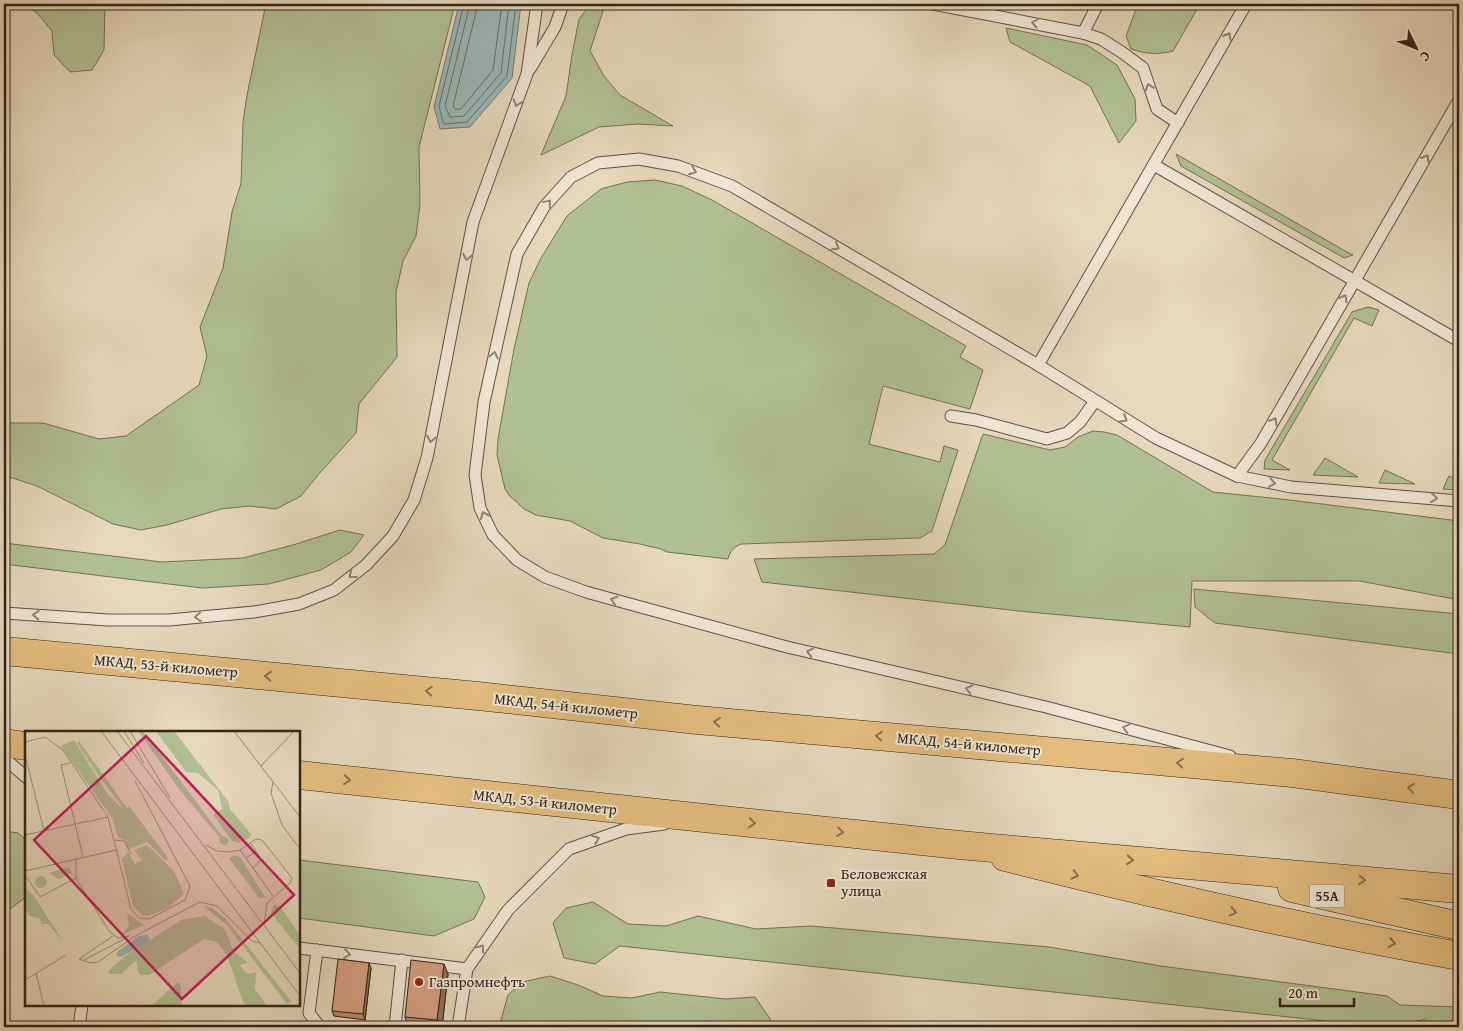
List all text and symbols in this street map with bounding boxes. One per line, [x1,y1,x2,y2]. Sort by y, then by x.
one-way arrow [1031,19,1040,29]
north arrow [1390,22,1440,72]
one-way arrow [1221,33,1231,42]
text: С [1415,47,1436,67]
one-way arrow [1145,83,1155,92]
one-way arrow [513,98,523,106]
one-way arrow [1419,154,1429,163]
one-way arrow [688,165,697,176]
one-way arrow [542,200,551,209]
one-way arrow [831,241,840,251]
one-way arrow [462,252,472,261]
one-way arrow [1338,295,1348,304]
one-way arrow [489,350,499,359]
one-way arrow [1119,412,1128,422]
one-way arrow [1267,417,1277,426]
one-way arrow [427,434,437,443]
one-way arrow [1268,477,1277,488]
one-way arrow [1430,492,1438,503]
one-way arrow [479,511,490,520]
one-way arrow [349,570,358,578]
one-way arrow [610,596,618,606]
one-way arrow [32,609,40,620]
one-way arrow [194,611,202,622]
one-way arrow [806,648,815,658]
street label: МКАД, 53-й километр [93,649,239,682]
one-way arrow [263,671,271,682]
one-way arrow [964,684,973,695]
one-way arrow [425,686,433,697]
street label: МКАД, 54-й километр [493,688,639,723]
one-way arrow [712,717,720,728]
one-way arrow [1122,723,1131,734]
street label: МКАД, 54-й километр [896,727,1042,760]
inset map [25,731,300,1006]
one-way arrow [874,731,882,742]
one-way arrow [1176,758,1184,769]
one-way arrow [344,774,352,785]
one-way arrow [1407,783,1415,794]
street label: МКАД, 53-й километр [472,784,618,819]
one-way arrow [749,817,757,828]
one-way arrow [836,826,844,837]
one-way arrow [591,835,600,845]
one-way arrow [1126,854,1134,865]
place label: Беловежская улица [840,863,927,901]
one-way arrow [1070,869,1078,879]
one-way arrow [1358,874,1366,885]
marker: Беловежская улица [825,877,837,889]
road number: 55А [1310,884,1344,908]
one-way arrow [1228,906,1237,917]
one-way arrow [1388,938,1397,948]
one-way arrow [474,945,484,954]
one-way arrow [343,948,351,959]
place label: Газпромнефть [429,971,525,992]
marker: Газпромнефть [413,976,425,988]
scale bar [1280,976,1354,1008]
text: 20 m [1288,982,1319,1003]

